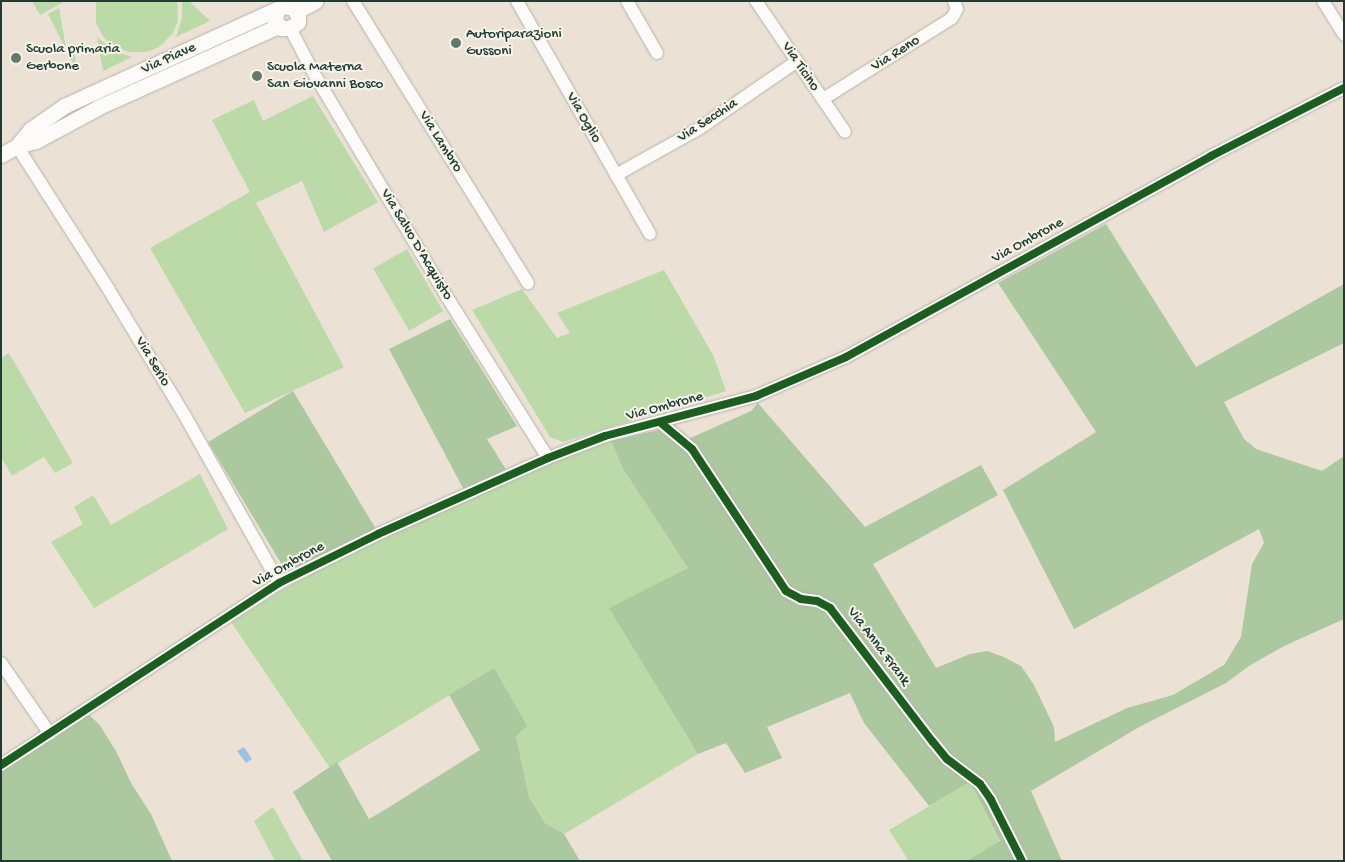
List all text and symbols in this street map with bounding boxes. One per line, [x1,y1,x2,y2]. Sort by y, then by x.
place label: Autoriparazioni Gussoni [466,25,562,60]
street label: Via Reno [868,32,924,76]
marker: Autoriparazioni Gussoni [450,37,462,49]
street label: Via Piave [139,39,199,79]
street label: Via Ticino [777,39,823,95]
place label: Scuola primaria Gerbone [26,40,120,75]
marker: Scuola primaria Gerbone [10,52,22,64]
place label: Scuola Materna San Giovanni Bosco [267,58,383,93]
marker: Scuola Materna San Giovanni Bosco [251,70,263,82]
street label: Via Oglio [561,90,605,146]
street label: Via Secchia [675,95,741,147]
street label: Via Lambro [414,108,466,176]
street label: Via Salvo D'Acquisto [376,186,456,304]
street label: Via Ombrone [989,214,1067,268]
street label: Via Serio [130,334,174,390]
street label: Via Ombrone [624,388,706,426]
street label: Via Ombrone [250,538,328,592]
street label: Via Anna Frank [843,604,913,690]

